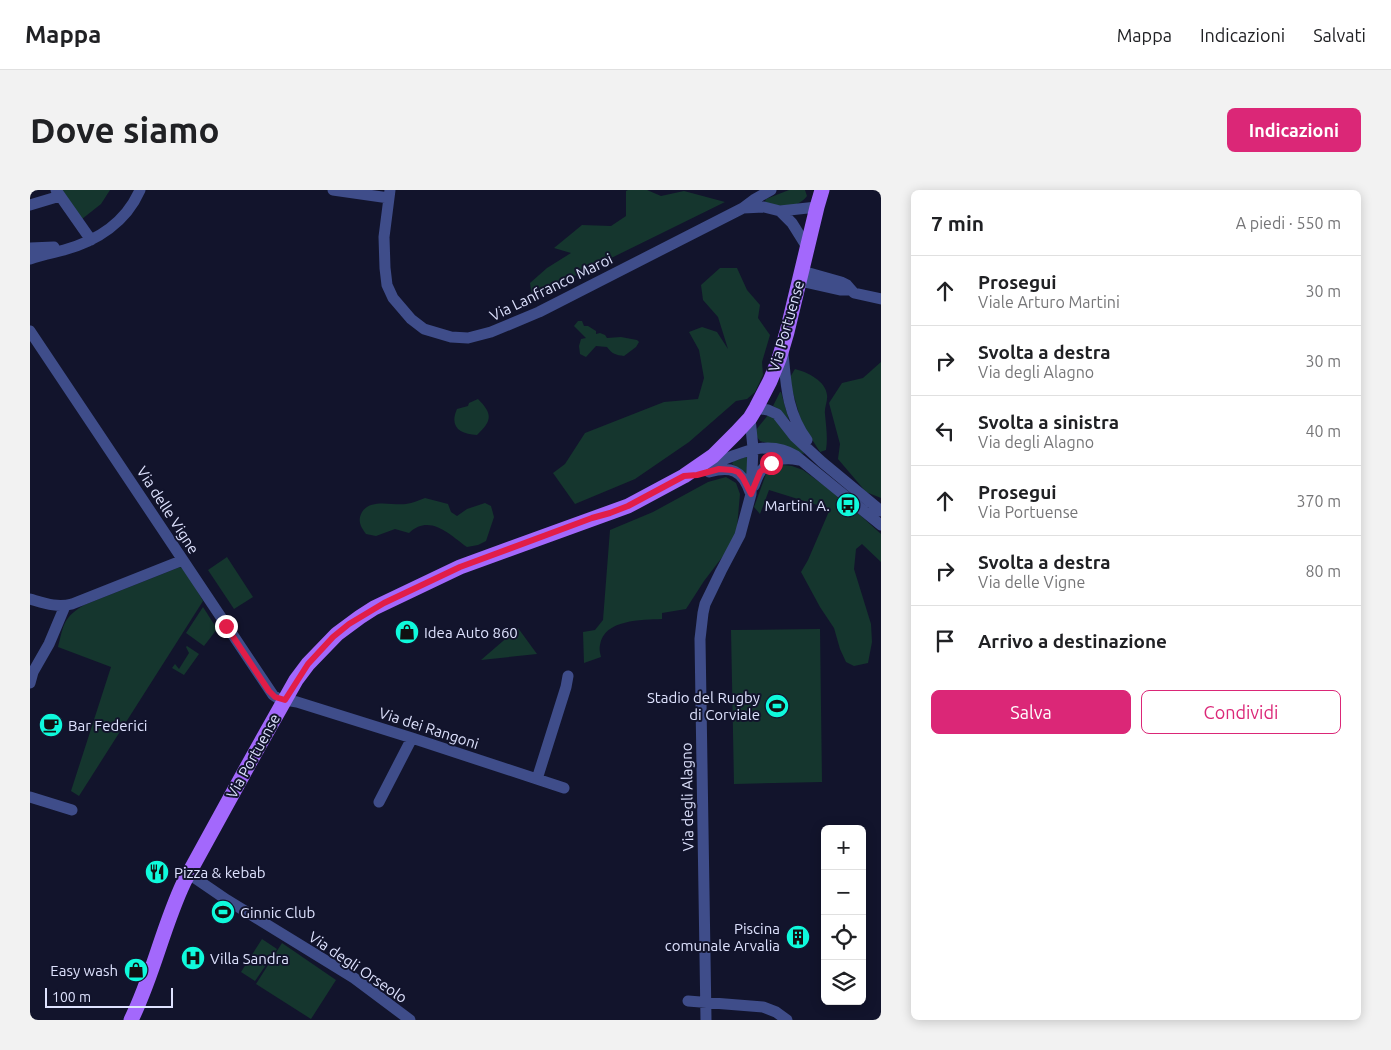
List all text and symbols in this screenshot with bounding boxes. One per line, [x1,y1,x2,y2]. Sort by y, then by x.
text: Mappa [25,21,101,48]
text: Mappa [1117,25,1172,45]
text: Indicazioni [1200,25,1285,45]
text: Salvati [1313,25,1366,45]
button: Indicazioni [1227,108,1361,152]
text: Dove siamo [30,110,220,150]
text: 7 min [931,211,984,235]
text: A piedi · 550 m [1236,214,1341,232]
street label: Via Lanfranco Maroi [487,250,615,324]
text: Prosegui [978,271,1057,293]
icon: ahead [931,277,959,305]
street label: Via Portuense [765,278,807,374]
text: 30 m [1305,282,1341,300]
text: Viale Arturo Martini [978,293,1120,311]
text: Svolta a destra [978,341,1111,363]
icon: right [931,347,959,375]
text: 30 m [1305,352,1341,370]
text: Via degli Alagno [978,363,1094,381]
text: Svolta a sinistra [978,411,1119,433]
icon: left [931,417,959,445]
text: 40 m [1305,422,1341,440]
text: Via degli Alagno [978,433,1094,451]
route start [760,452,783,475]
street label: Via delle Vigne [133,463,203,557]
text: Prosegui [978,481,1057,503]
icon: ahead [931,487,959,515]
bus stop icon: Martini A. [835,492,861,518]
text: 370 m [1296,492,1341,510]
place label: Martini A. [765,497,830,514]
text: Via Portuense [978,503,1078,521]
text: Svolta a destra [978,551,1111,573]
icon: right [931,557,959,585]
text: 80 m [1305,562,1341,580]
text: Via delle Vigne [978,573,1085,591]
route end [215,615,238,638]
shop icon: Idea Auto 860 [394,619,420,645]
place label: Idea Auto 860 [424,624,518,641]
icon: arrive [931,627,959,655]
text: Arrivo a destinazione [978,630,1167,652]
place label: Stadio del Rugby di Corviale [647,689,760,723]
button: Salva [931,690,1131,734]
button: Condividi [1141,690,1341,734]
sports icon: Stadio del Rugby di Corviale [764,693,790,719]
street label: Via dei Rangoni [377,704,481,752]
street label: Via Portuense [223,711,283,801]
cafe icon: Bar Federici [38,712,64,738]
place label: Bar Federici [68,717,148,734]
street label: Via degli Alagno [678,742,696,852]
map controls [821,825,866,1005]
button: + [821,825,866,870]
restaurant icon: Pizza & kebab [144,859,170,885]
place label: Pizza & kebab [174,864,266,881]
button: − [821,870,866,915]
sports icon: Ginnic Club [210,899,236,925]
place label: Ginnic Club [240,904,315,921]
button: locate [821,915,866,960]
place label: Piscina comunale Arvalia [665,920,780,954]
building icon: Piscina comunale Arvalia [785,924,811,950]
street label: Via degli Orseolo [306,928,410,1006]
hospital icon: Villa Sandra [180,945,206,971]
place label: Villa Sandra [210,950,289,967]
shop icon: Easy wash [123,957,149,983]
button: layers [821,960,866,1005]
place label: Easy wash [50,962,118,979]
scale bar [45,985,172,1008]
text: 100 m [52,989,91,1005]

